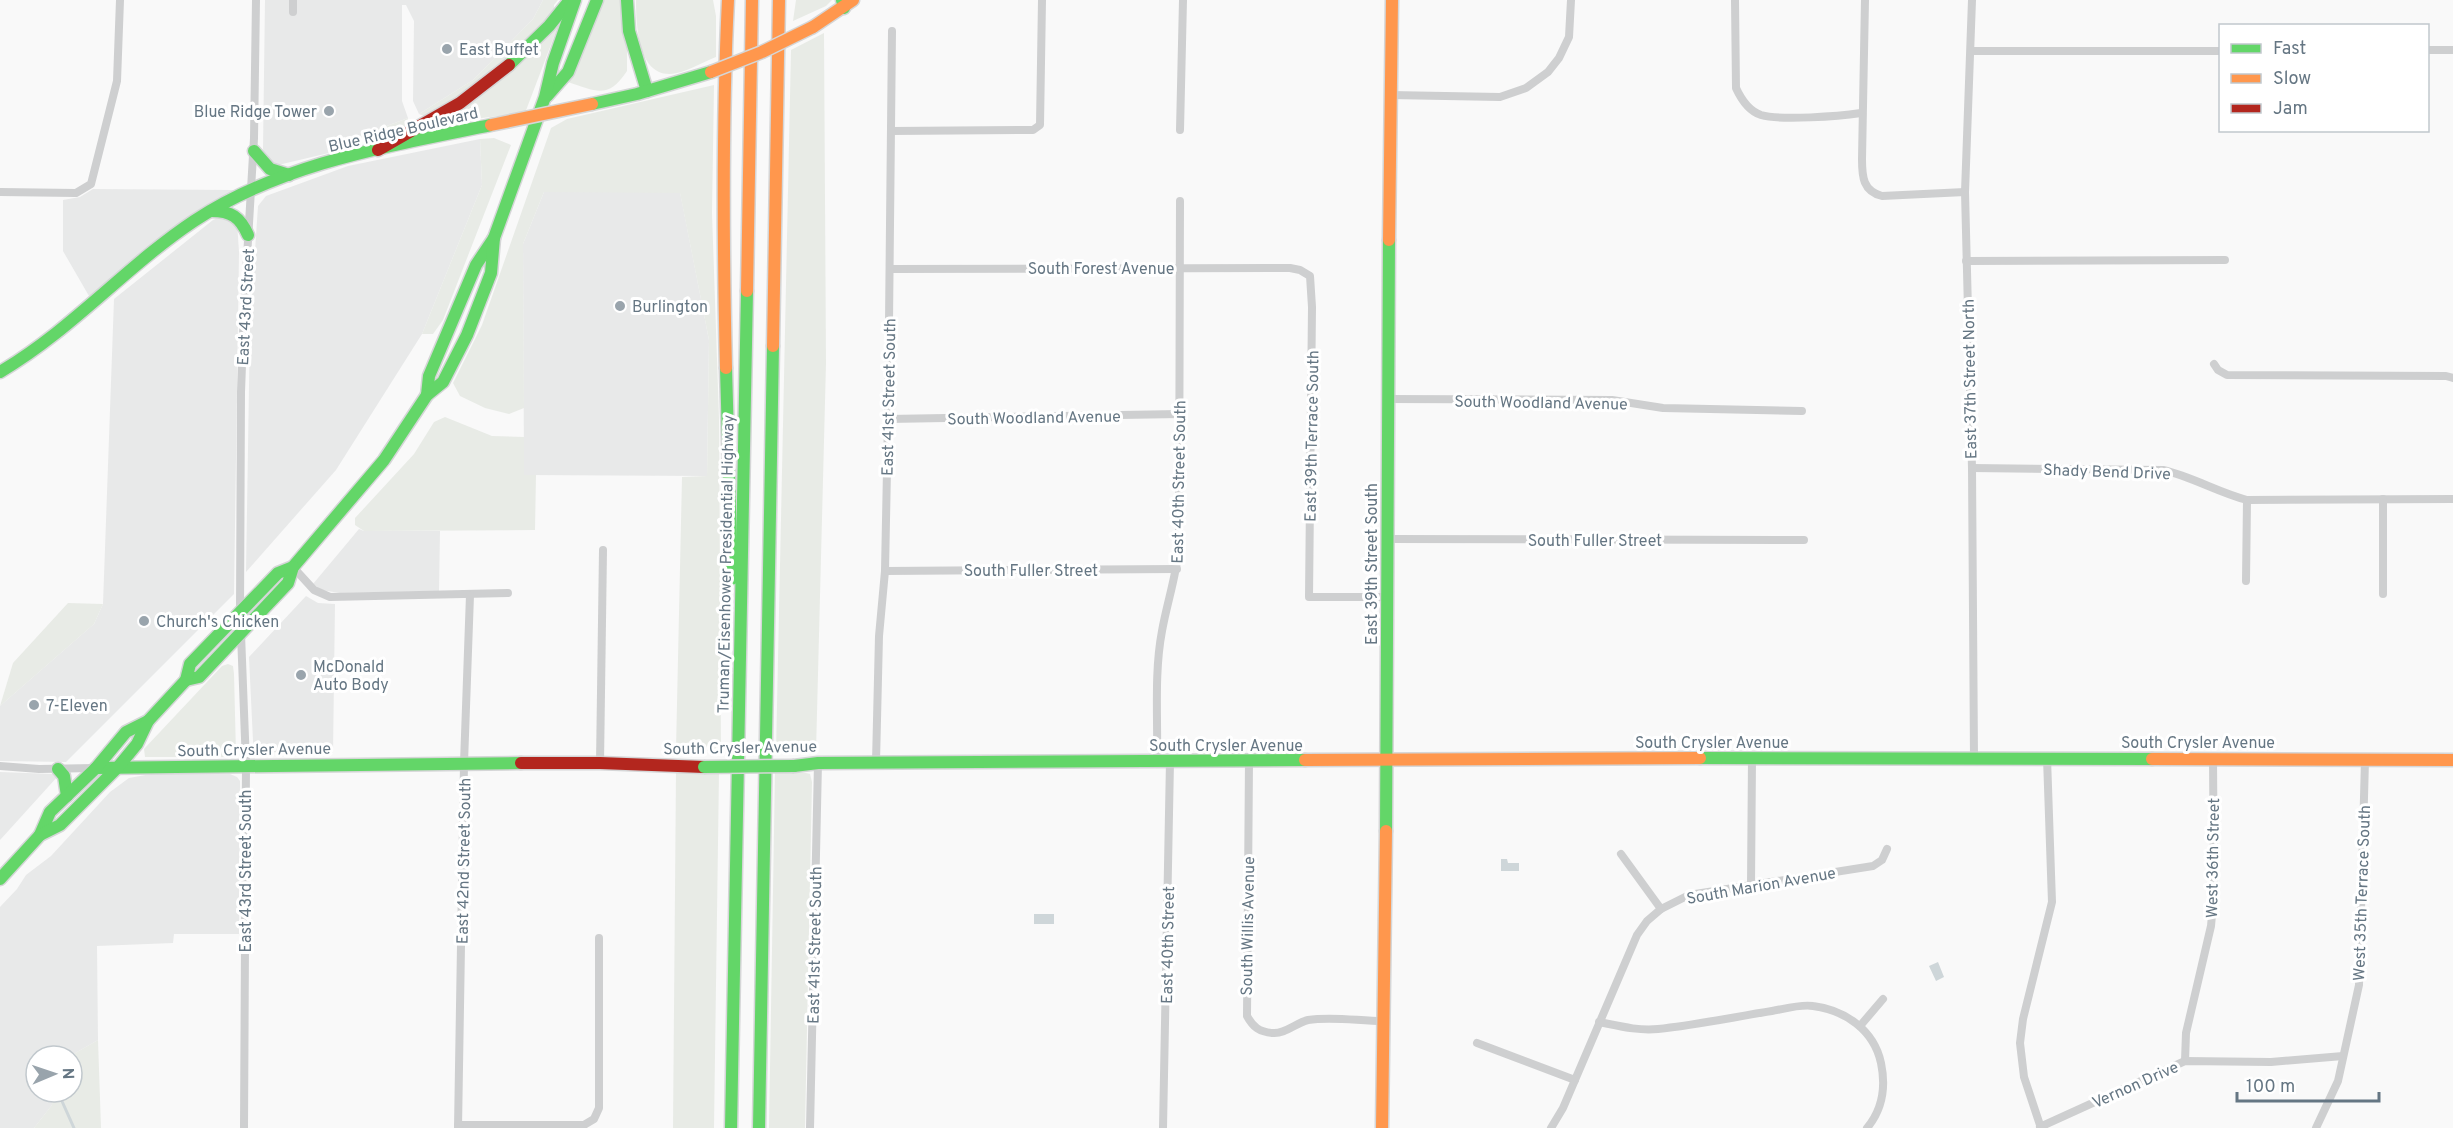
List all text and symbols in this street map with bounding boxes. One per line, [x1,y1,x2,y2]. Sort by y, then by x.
legend [2219,24,2429,132]
text: Fast [2273,38,2306,61]
place label: East Buffet [459,41,539,61]
marker: East Buffet [440,42,454,56]
text: Slow [2273,68,2311,91]
text: Jam [2273,98,2308,121]
place label: Blue Ridge Tower [194,103,317,123]
marker: Blue Ridge Tower [322,104,336,118]
street label: Blue Ridge Boulevard [326,104,480,158]
street label: East 43rd Street [234,248,260,366]
street label: South Forest Avenue [1028,260,1174,280]
place label: Burlington [632,298,708,318]
marker: Burlington [613,299,627,313]
street label: East 37th Street North [1960,299,1982,459]
street label: East 41st Street South [879,318,901,476]
street label: East 39th Terrace South [1302,350,1324,522]
street label: South Woodland Avenue [1454,392,1628,416]
street label: East 40th Street South [1169,400,1191,564]
street label: South Woodland Avenue [947,407,1121,431]
street label: Truman/Eisenhower Presidential Highway [714,414,740,714]
street label: Shady Bend Drive [2043,461,2171,485]
street label: East 39th Street South [1363,483,1383,645]
street label: South Fuller Street [1528,532,1662,552]
street label: South Fuller Street [964,562,1098,582]
place label: Church's Chicken [156,613,279,633]
marker: Church's Chicken [137,614,151,628]
place label: McDonald Auto Body [313,658,389,696]
marker: McDonald Auto Body [294,668,308,682]
place label: 7-Eleven [46,697,108,717]
marker: 7-Eleven [27,698,41,712]
street label: South Crysler Avenue [1635,734,1789,754]
street label: South Crysler Avenue [2121,734,2275,754]
street label: South Crysler Avenue [1149,737,1303,757]
street label: South Crysler Avenue [663,738,817,760]
street label: South Crysler Avenue [177,740,331,762]
street label: East 42nd Street South [454,778,476,944]
street label: East 43rd Street South [237,789,257,953]
street label: West 36th Street [2203,798,2225,918]
street label: West 35th Terrace South [2350,805,2376,981]
street label: South Willis Avenue [1238,856,1260,996]
street label: South Marion Avenue [1685,864,1838,910]
street label: East 41st Street South [805,866,827,1024]
street label: East 40th Street [1158,886,1180,1004]
north arrow [24,1044,84,1104]
street label: Vernon Drive [2089,1058,2182,1114]
scale bar [2237,1065,2380,1103]
text: N [57,1067,77,1080]
text: 100 m [2246,1076,2295,1099]

